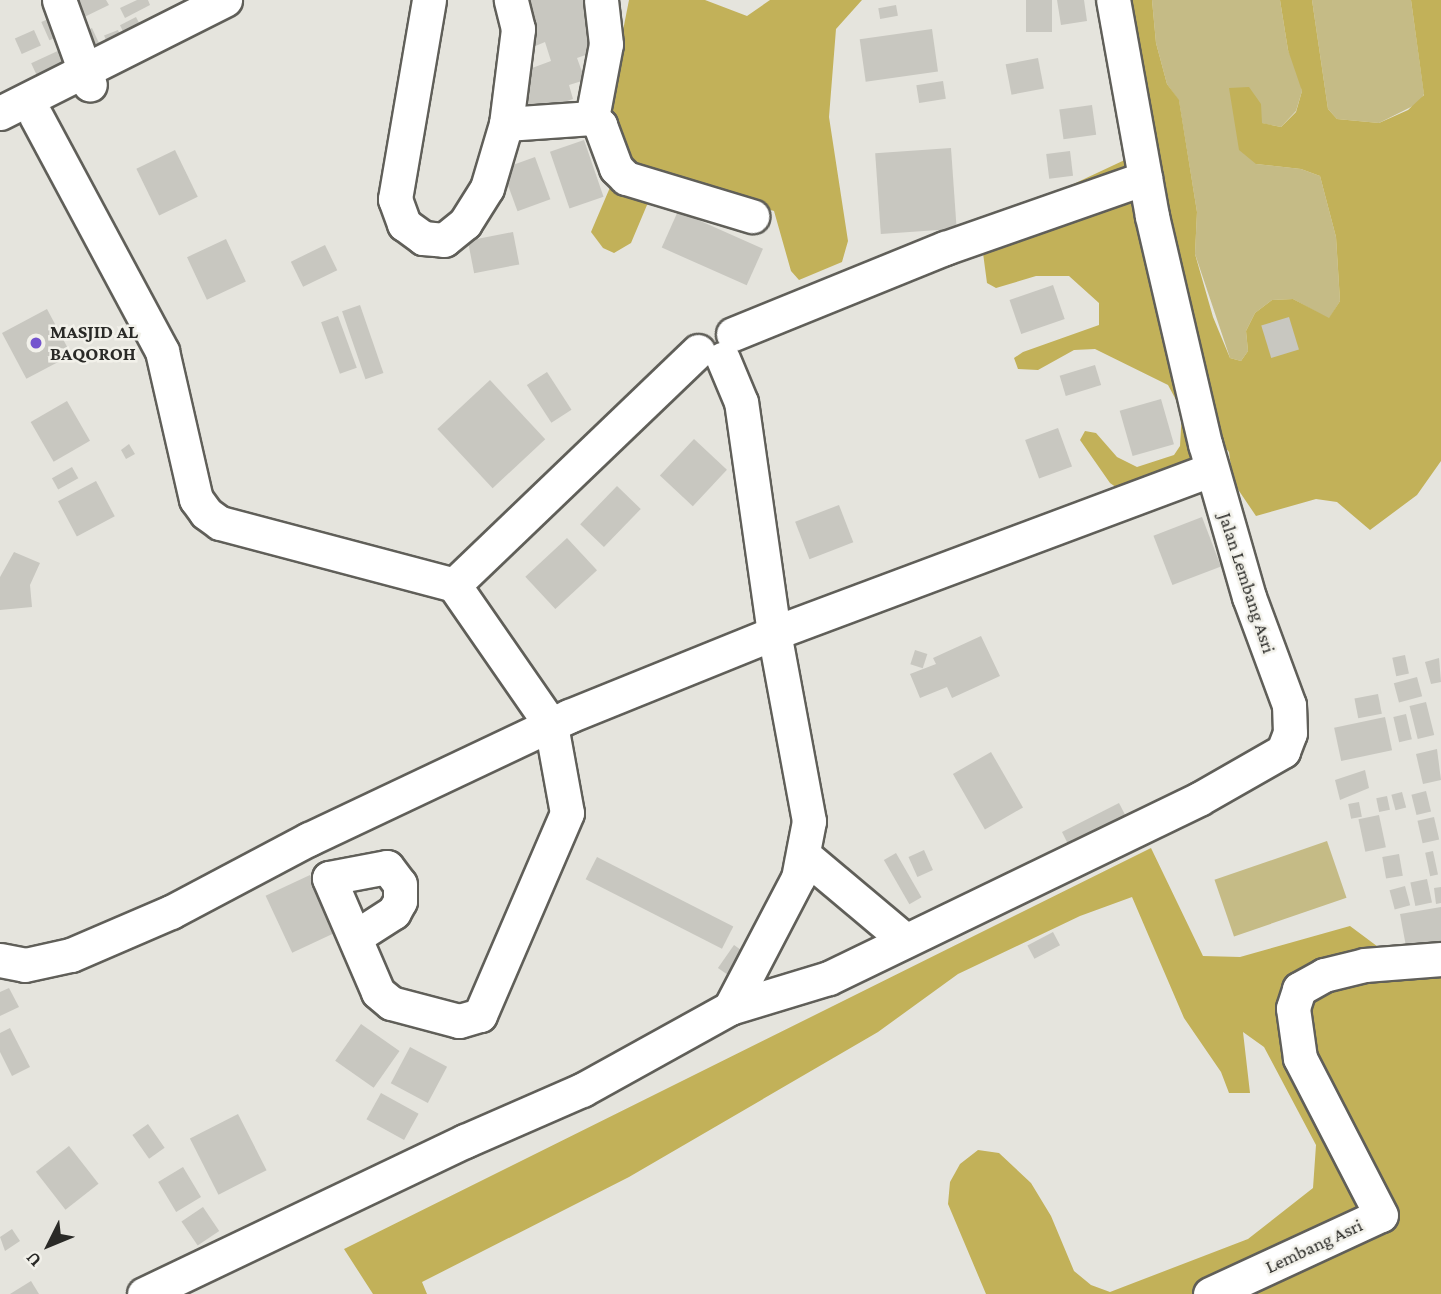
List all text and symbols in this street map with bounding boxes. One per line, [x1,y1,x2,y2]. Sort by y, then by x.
place label: MASJID AL BAQOROH [50,321,138,365]
marker: MASJID AL BAQOROH [28,335,44,351]
street label: Jalan Lembang Asri [1214,510,1280,656]
north arrow [14,1210,84,1280]
street label: Lembang Asri [1262,1214,1366,1278]
text: U [21,1248,45,1272]

